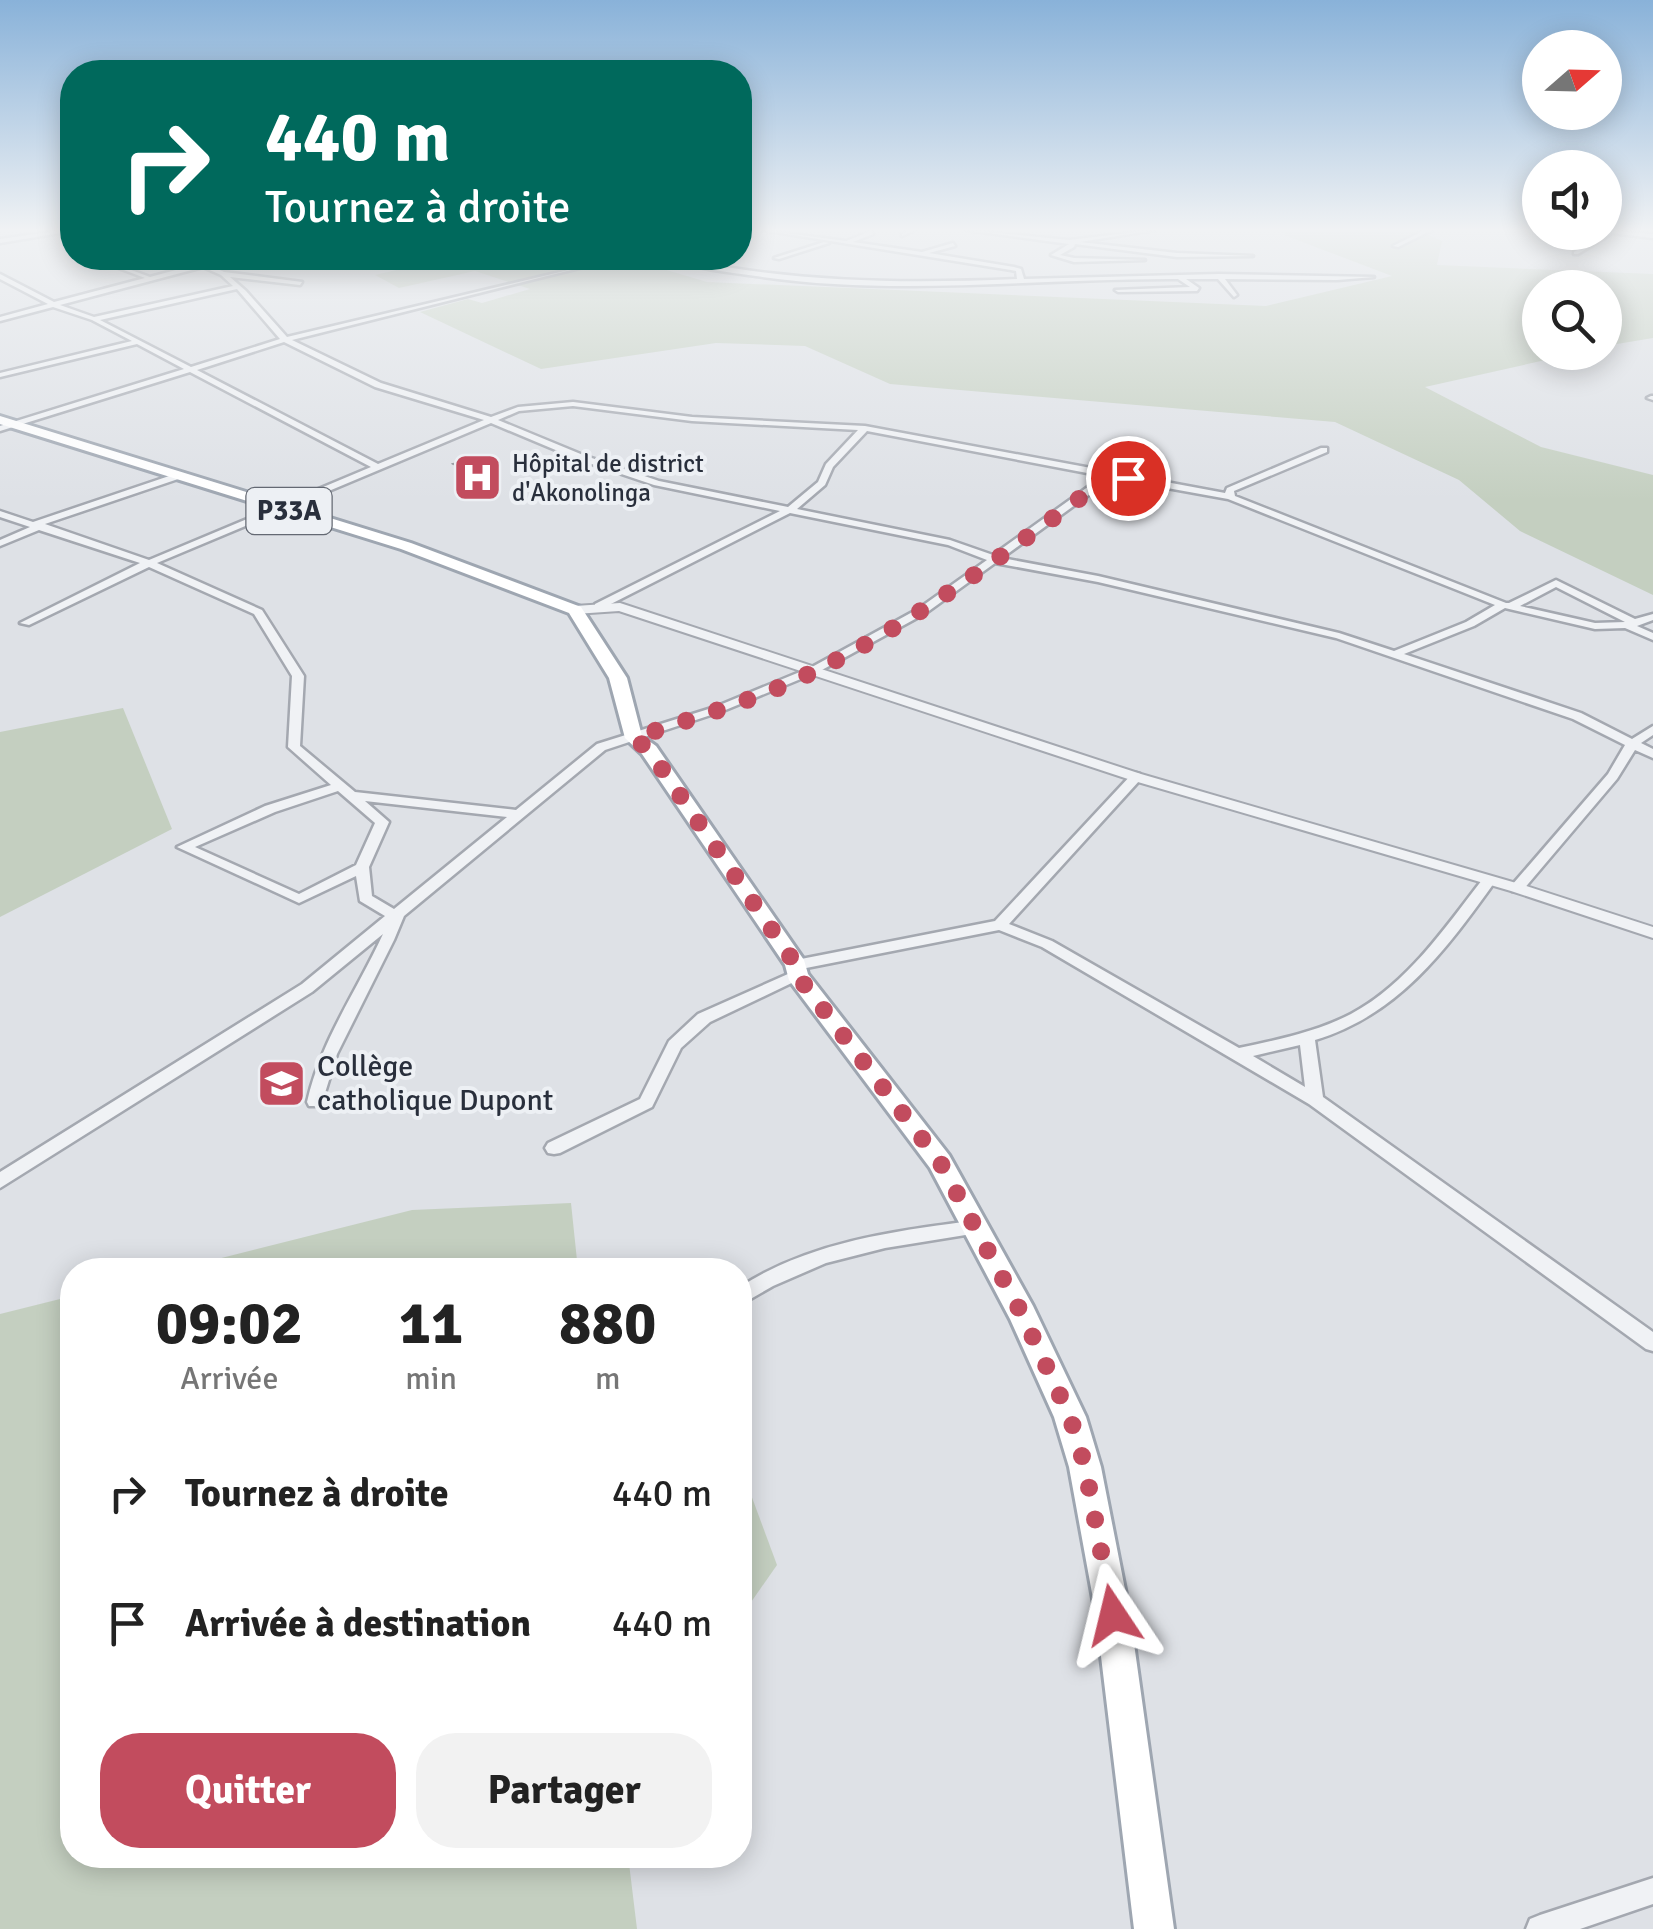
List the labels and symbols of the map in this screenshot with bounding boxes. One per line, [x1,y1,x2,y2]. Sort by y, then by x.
north arrow [1522,30,1622,130]
pin [1086,436,1171,521]
place label: Hôpital de district d'Akonolinga [512,448,704,508]
hospital icon: Hôpital de district d'Akonolinga [451,451,503,503]
road number: P33A [246,488,332,534]
place label: Collège catholique Dupont [317,1048,553,1119]
school or university icon: Collège catholique Dupont [256,1057,308,1109]
position arrow [1061,1563,1165,1667]

